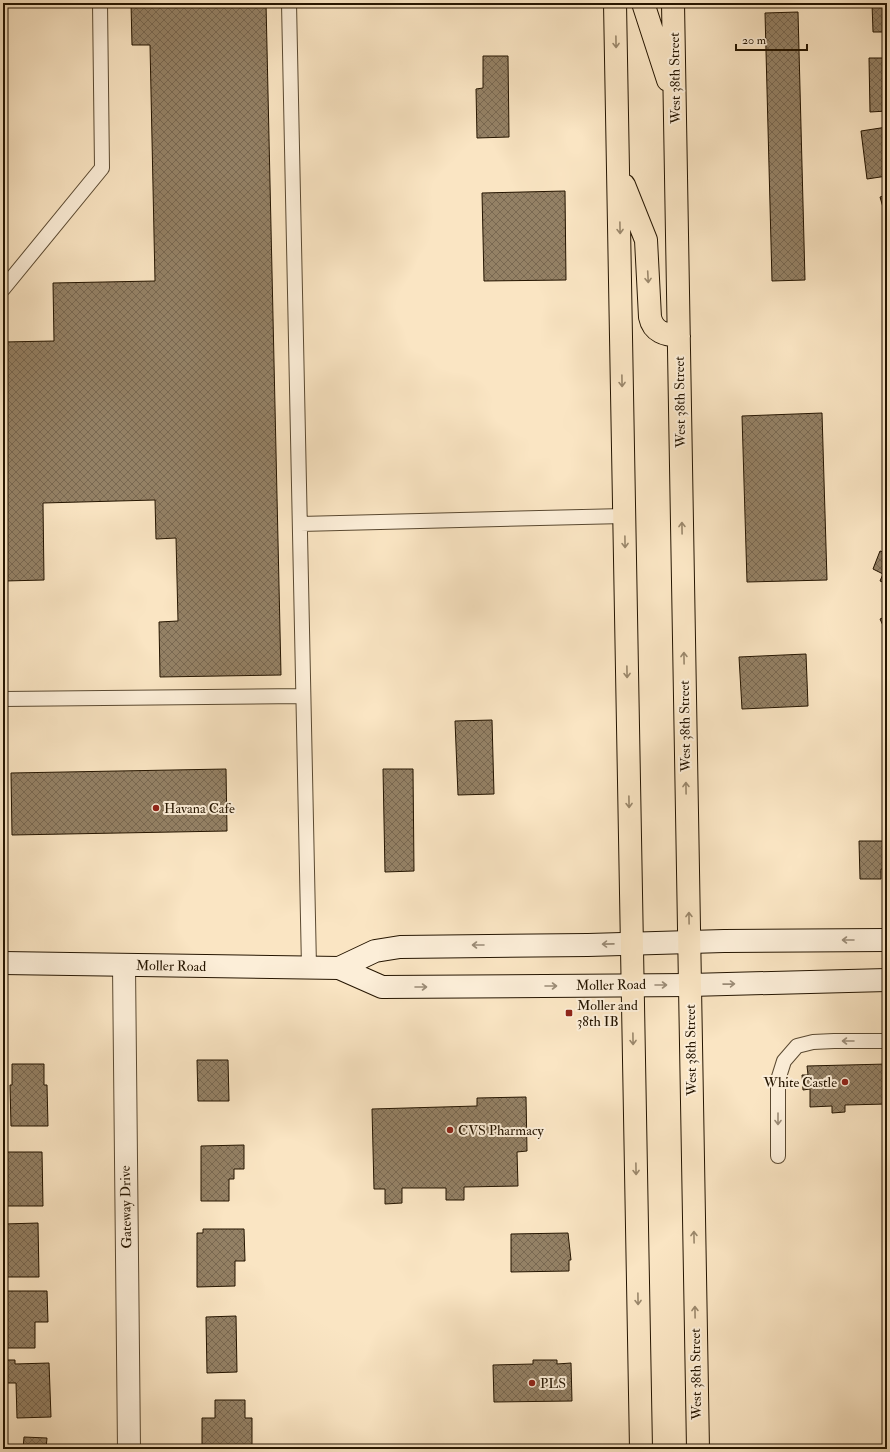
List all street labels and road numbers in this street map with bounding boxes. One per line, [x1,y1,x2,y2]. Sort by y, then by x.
street label: West 38th Street [666,32,684,125]
street label: West 38th Street [671,356,689,449]
street label: West 38th Street [676,680,694,773]
street label: Moller Road [136,957,206,975]
street label: Moller Road [576,976,646,994]
street label: West 38th Street [682,1004,700,1097]
street label: Gateway Drive [117,1165,136,1249]
street label: West 38th Street [687,1328,705,1421]

